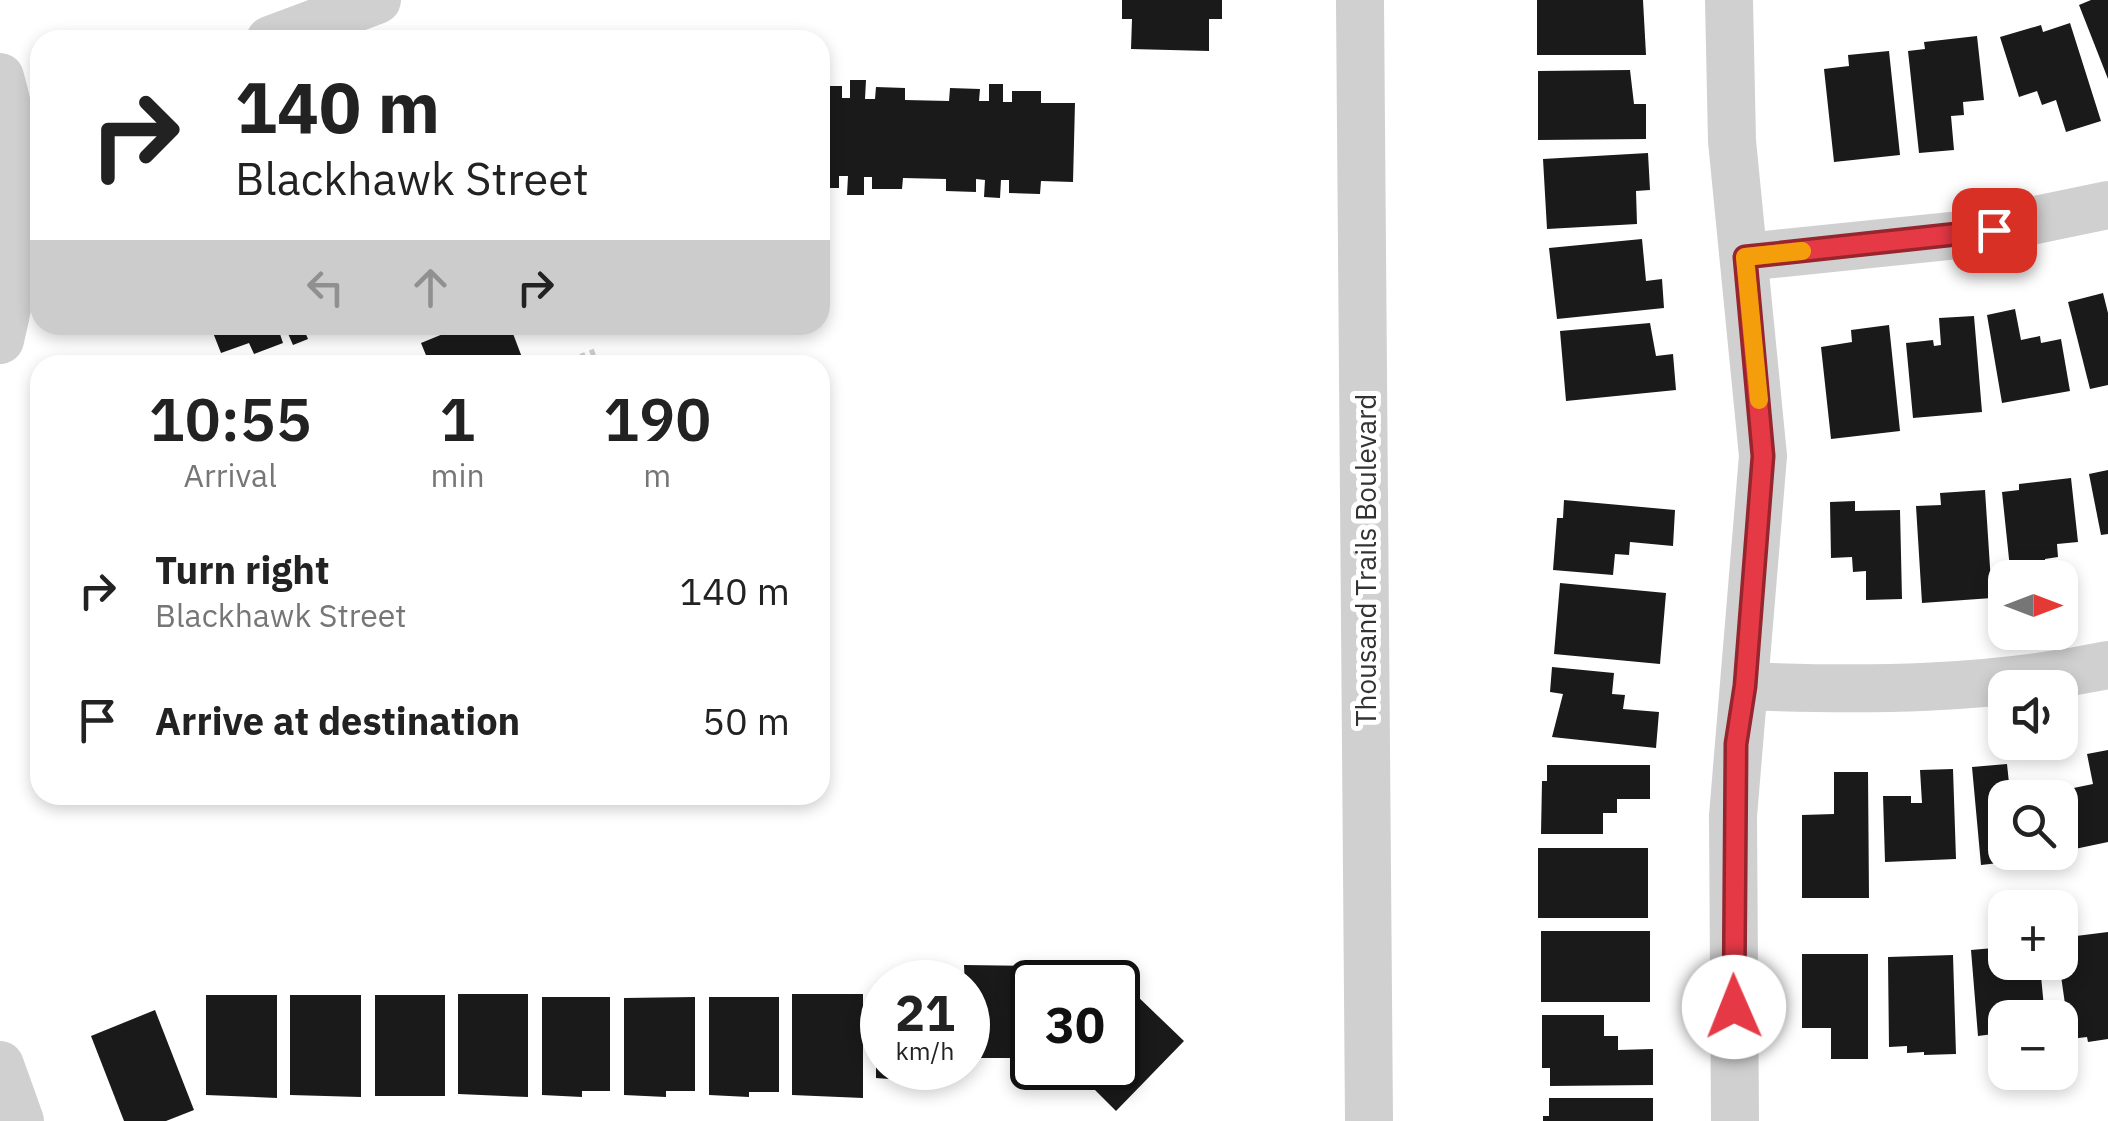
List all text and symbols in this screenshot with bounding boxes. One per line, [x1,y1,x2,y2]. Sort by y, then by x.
text: 140 m [235,61,440,152]
icon: right [70,70,200,200]
text: Blackhawk Street [235,149,589,207]
pin [1952,188,2037,273]
icon: arrive [1967,203,2022,258]
icon: left [298,260,353,315]
icon: ahead [403,260,458,315]
icon: right [508,260,563,315]
text: 10:55 [149,379,312,458]
text: 1 [440,379,476,458]
text: 190 [603,379,711,458]
street label: Thousand Trails Boulevard [1347,393,1384,727]
text: Arrival [184,454,277,496]
text: min [430,454,485,496]
text: m [643,454,671,496]
text: Turn right [155,545,330,594]
north arrow [1988,560,2078,650]
map controls [1988,560,2078,1090]
icon: right [70,563,125,618]
text: 140 m [679,566,790,615]
text: Blackhawk Street [155,594,407,636]
button: sound [1988,670,2078,760]
icon: arrive [70,693,125,748]
text: Arrive at destination [155,696,520,745]
text: 50 m [702,696,790,745]
button: search [1988,780,2078,870]
button: + [1988,890,2078,980]
position arrow [1682,955,1786,1059]
speed limit sign: 30 [1010,960,1140,1090]
text: 21 [895,980,955,1045]
button: − [1988,1000,2078,1090]
text: km/h [896,1034,954,1067]

